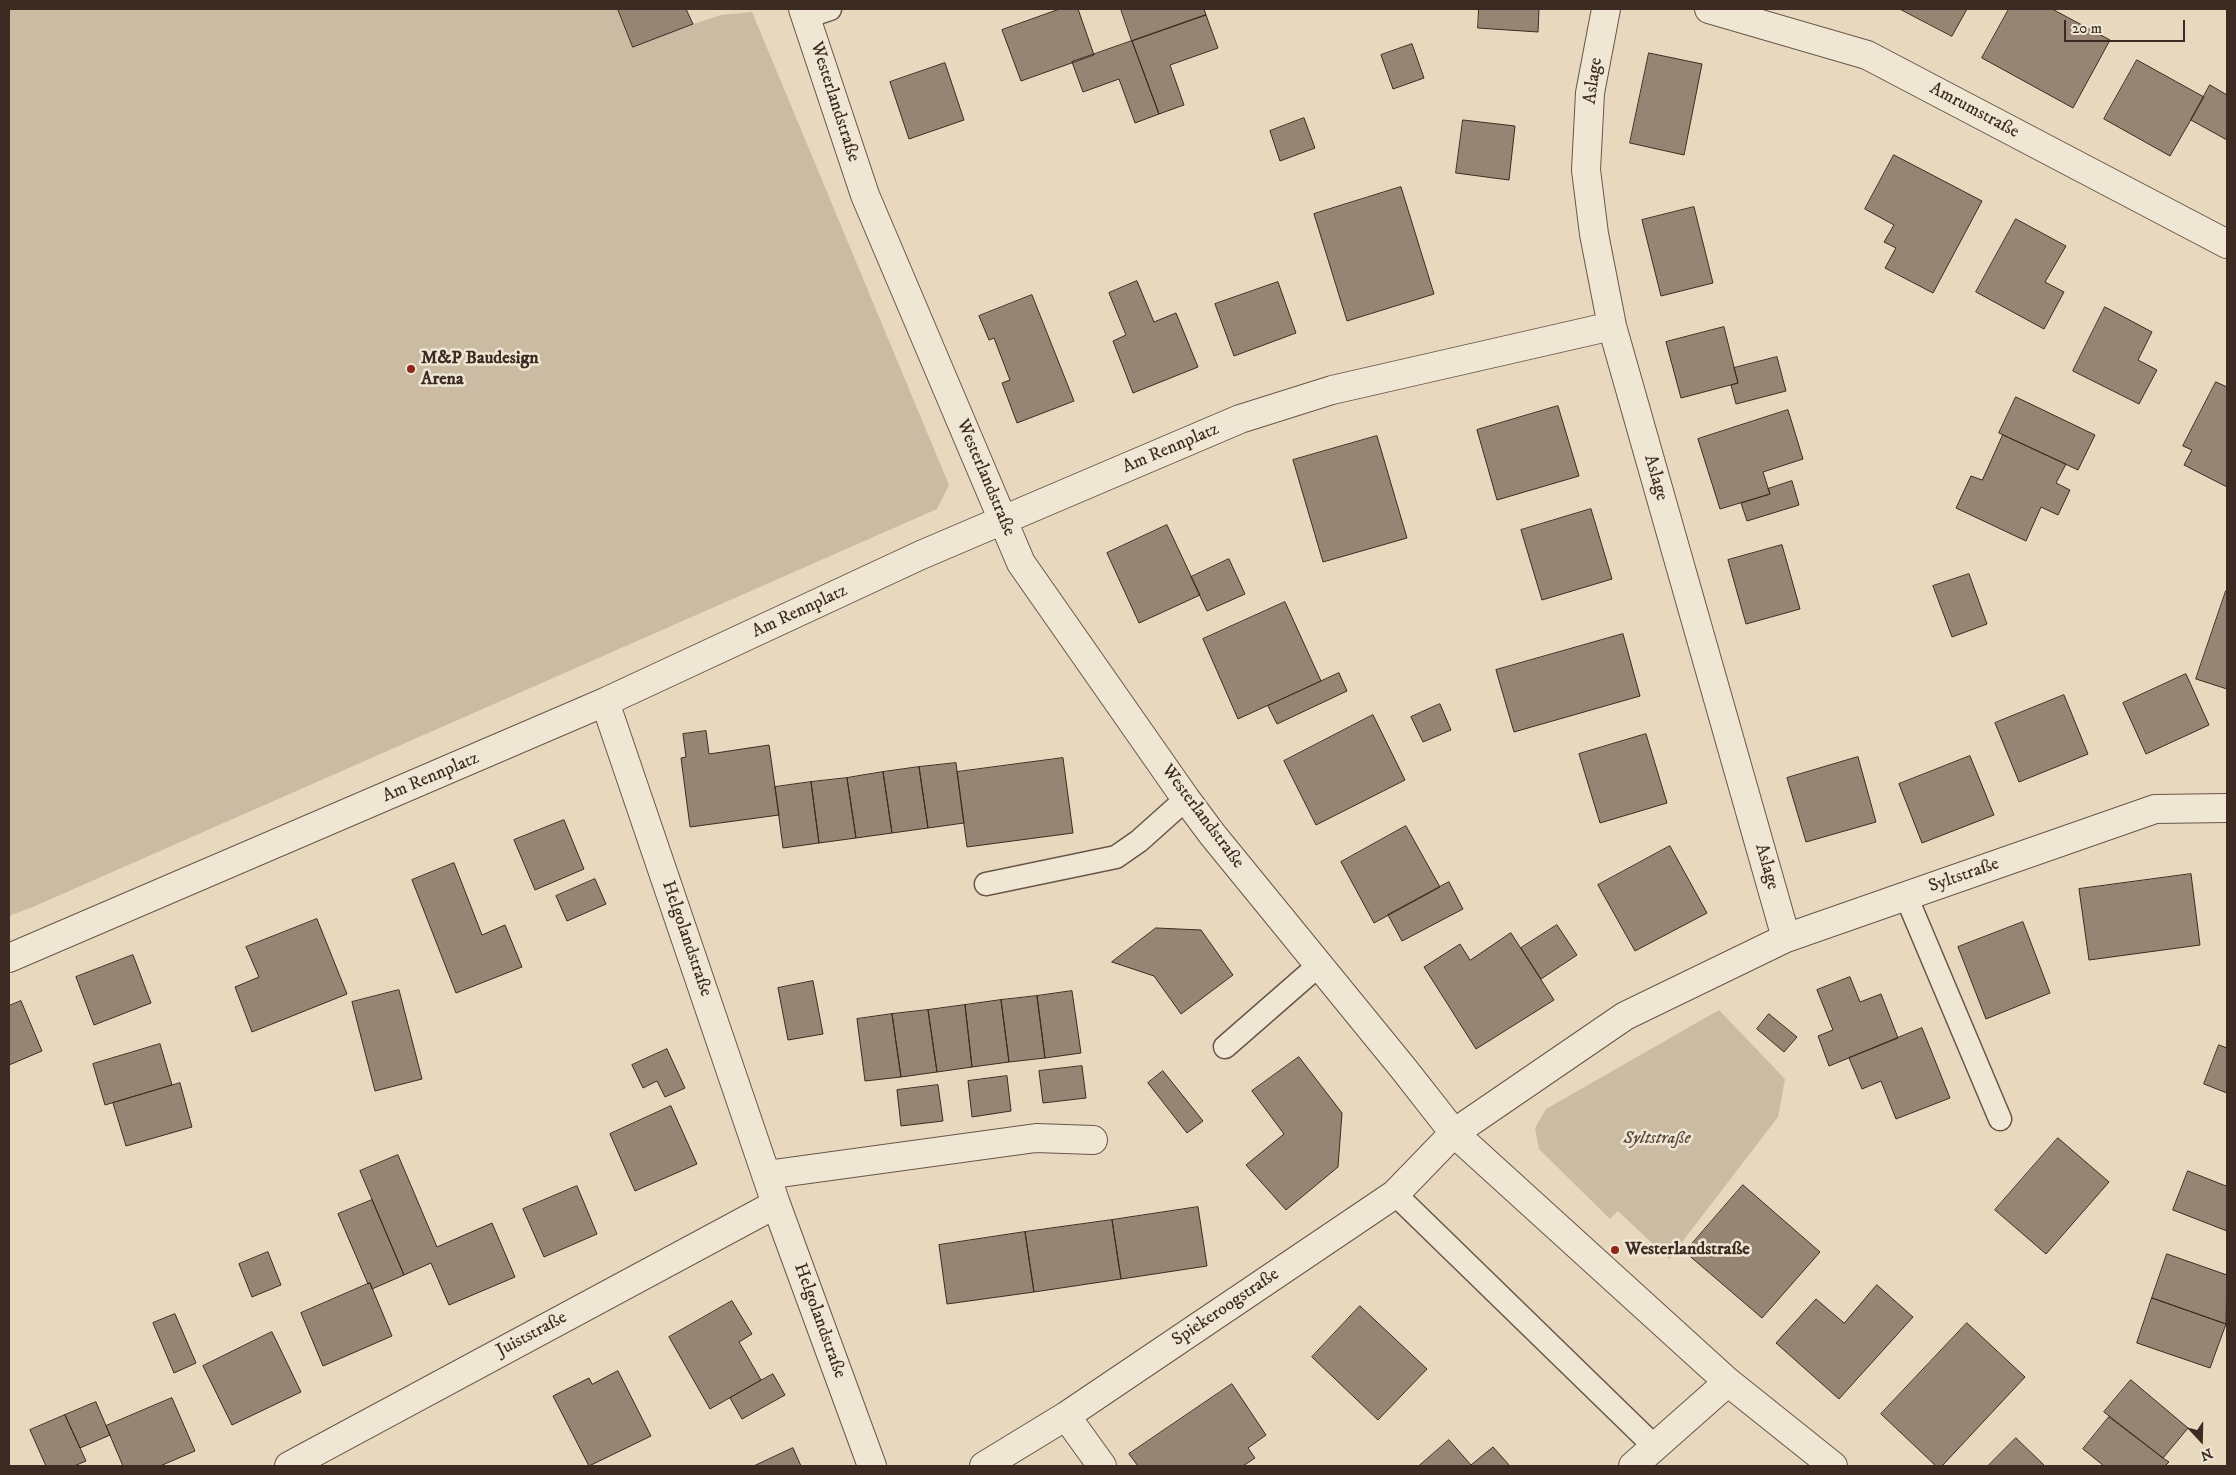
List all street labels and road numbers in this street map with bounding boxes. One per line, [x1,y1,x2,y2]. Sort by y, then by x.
street label: Westerlandstraße [804,39,864,165]
street label: Aslage [1580,56,1608,106]
street label: Amrumstraße [1926,78,2022,144]
street label: Westerlandstraße [951,416,1019,540]
street label: Am Rennplatz [1120,419,1222,479]
street label: Aslage [1638,453,1672,503]
street label: Am Rennplatz [749,581,851,643]
street label: Am Rennplatz [380,748,482,808]
street label: Westerlandstraße [1156,761,1248,873]
street label: Aslage [1749,842,1783,892]
street label: Syltstraße [1926,854,2002,898]
street label: Helgolandstraße [656,878,716,1000]
street label: Helgolandstraße [788,1260,850,1382]
street label: Spiekeroogstraße [1168,1264,1284,1352]
street label: Juiststraße [493,1308,571,1362]

